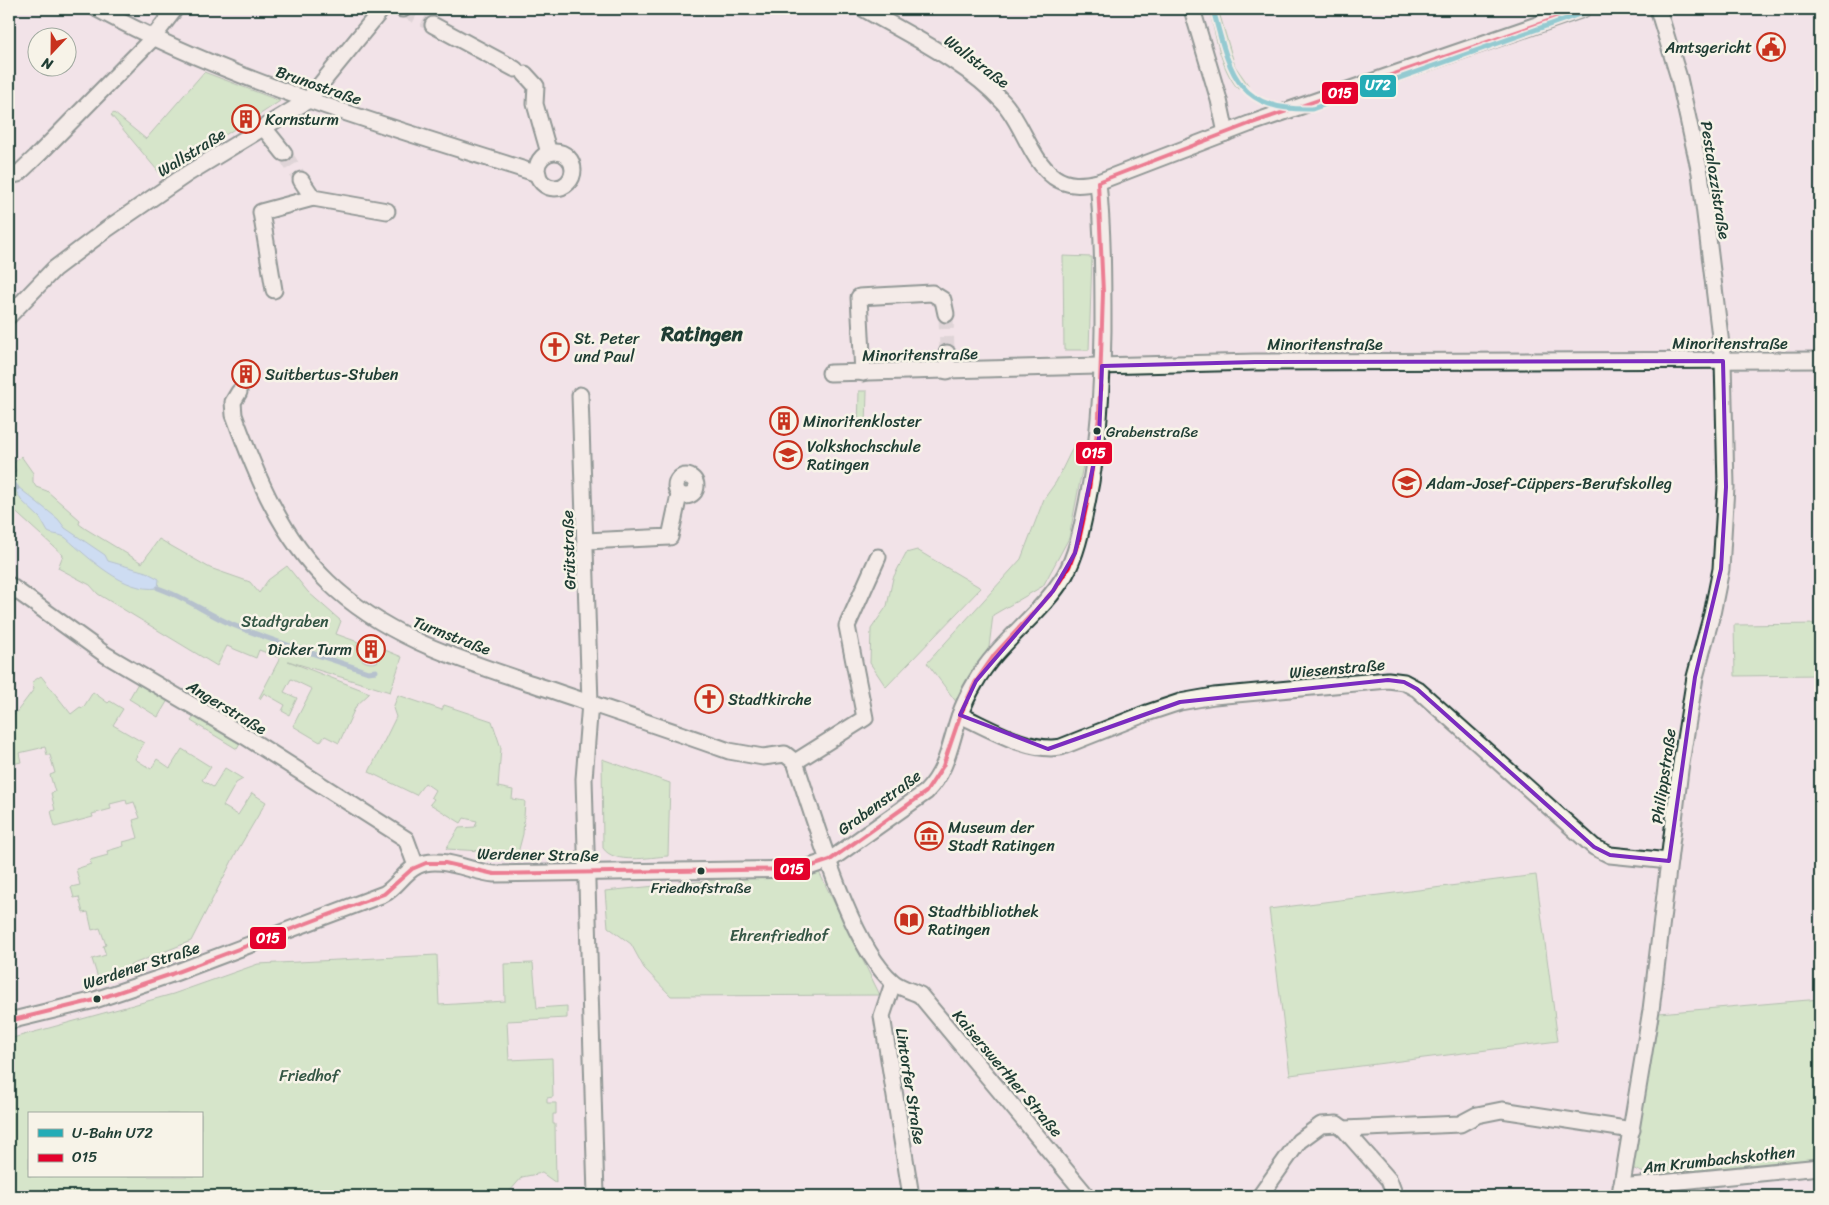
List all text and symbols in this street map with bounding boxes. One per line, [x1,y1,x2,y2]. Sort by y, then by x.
street label: Wallstraße [937,27,1016,96]
north arrow [28,28,78,78]
public building icon: Amtsgericht [1756,32,1786,62]
place label: Amtsgericht [1664,33,1752,62]
text: N [38,50,57,77]
street label: Brunostraße [272,57,366,114]
text: U72 [1365,73,1392,98]
line badge: U72 [1359,74,1397,98]
line badge: O15 [1321,81,1359,105]
text: O15 [1327,81,1352,106]
building icon: Kornsturm [231,104,261,134]
place label: Kornsturm [265,105,339,134]
street label: Pestalozzistraße [1692,119,1739,242]
street label: Wallstraße [151,120,232,185]
district label: Ratingen [660,315,743,353]
place label: St. Peter und Paul [574,324,641,371]
street label: Minoritenstraße [1672,329,1788,358]
street label: Minoritenstraße [1267,330,1383,359]
church icon: St. Peter und Paul [540,332,570,362]
street label: Minoritenstraße [862,339,978,370]
building icon: Suitbertus-Stuben [231,359,261,389]
place label: Suitbertus-Stuben [265,360,399,389]
building icon: Minoritenkloster [769,406,799,436]
place label: Minoritenkloster [803,407,923,436]
place label: Grabenstraße [1106,419,1198,445]
marker: Grabenstraße [1092,426,1102,436]
place label: Volkshochschule Ratingen [807,432,921,479]
school or university icon: Volkshochschule Ratingen [773,440,803,470]
line badge: O15 [1075,441,1113,465]
text: O15 [1081,441,1106,466]
school or university icon: Adam-Josef-Cüppers-Berufskolleg [1392,468,1422,498]
place label: Adam-Josef-Cüppers-Berufskolleg [1425,469,1672,498]
street label: Grütstraße [553,510,584,590]
park label: Stadtgraben [241,607,329,636]
street label: Turmstraße [408,607,495,664]
building icon: Dicker Turm [356,634,386,664]
place label: Dicker Turm [268,635,352,664]
street label: Wiesenstraße [1288,650,1386,687]
street label: Angerstraße [180,671,273,743]
church icon: Stadtkirche [694,684,724,714]
place label: Stadtkirche [728,685,812,714]
street label: Philippstraße [1642,726,1685,826]
street label: Grabenstraße [831,762,928,843]
place label: Museum der Stadt Ratingen [948,813,1055,860]
museum icon: Museum der Stadt Ratingen [914,821,944,851]
street label: Werdener Straße [477,839,599,870]
line badge: O15 [773,857,811,881]
text: O15 [779,857,804,882]
marker: Friedhofstraße [696,866,706,876]
place label: Friedhofstraße [651,875,752,901]
place label: Stadtbibliothek Ratingen [928,897,1039,944]
library icon: Stadtbibliothek Ratingen [894,905,924,935]
park label: Ehrenfriedhof [730,921,830,950]
line badge: O15 [249,926,287,950]
text: O15 [255,926,280,951]
street label: Werdener Straße [79,933,204,998]
unlabelled marker [92,994,102,1004]
street label: Kaiserswerther Straße [945,1003,1070,1144]
street label: Lintorfer Straße [887,1026,934,1147]
park label: Friedhof [279,1061,341,1090]
legend [28,1112,202,1178]
text: U-Bahn U72 [72,1120,153,1146]
street label: Am Krumbachskothen [1641,1137,1797,1182]
text: O15 [72,1144,97,1170]

